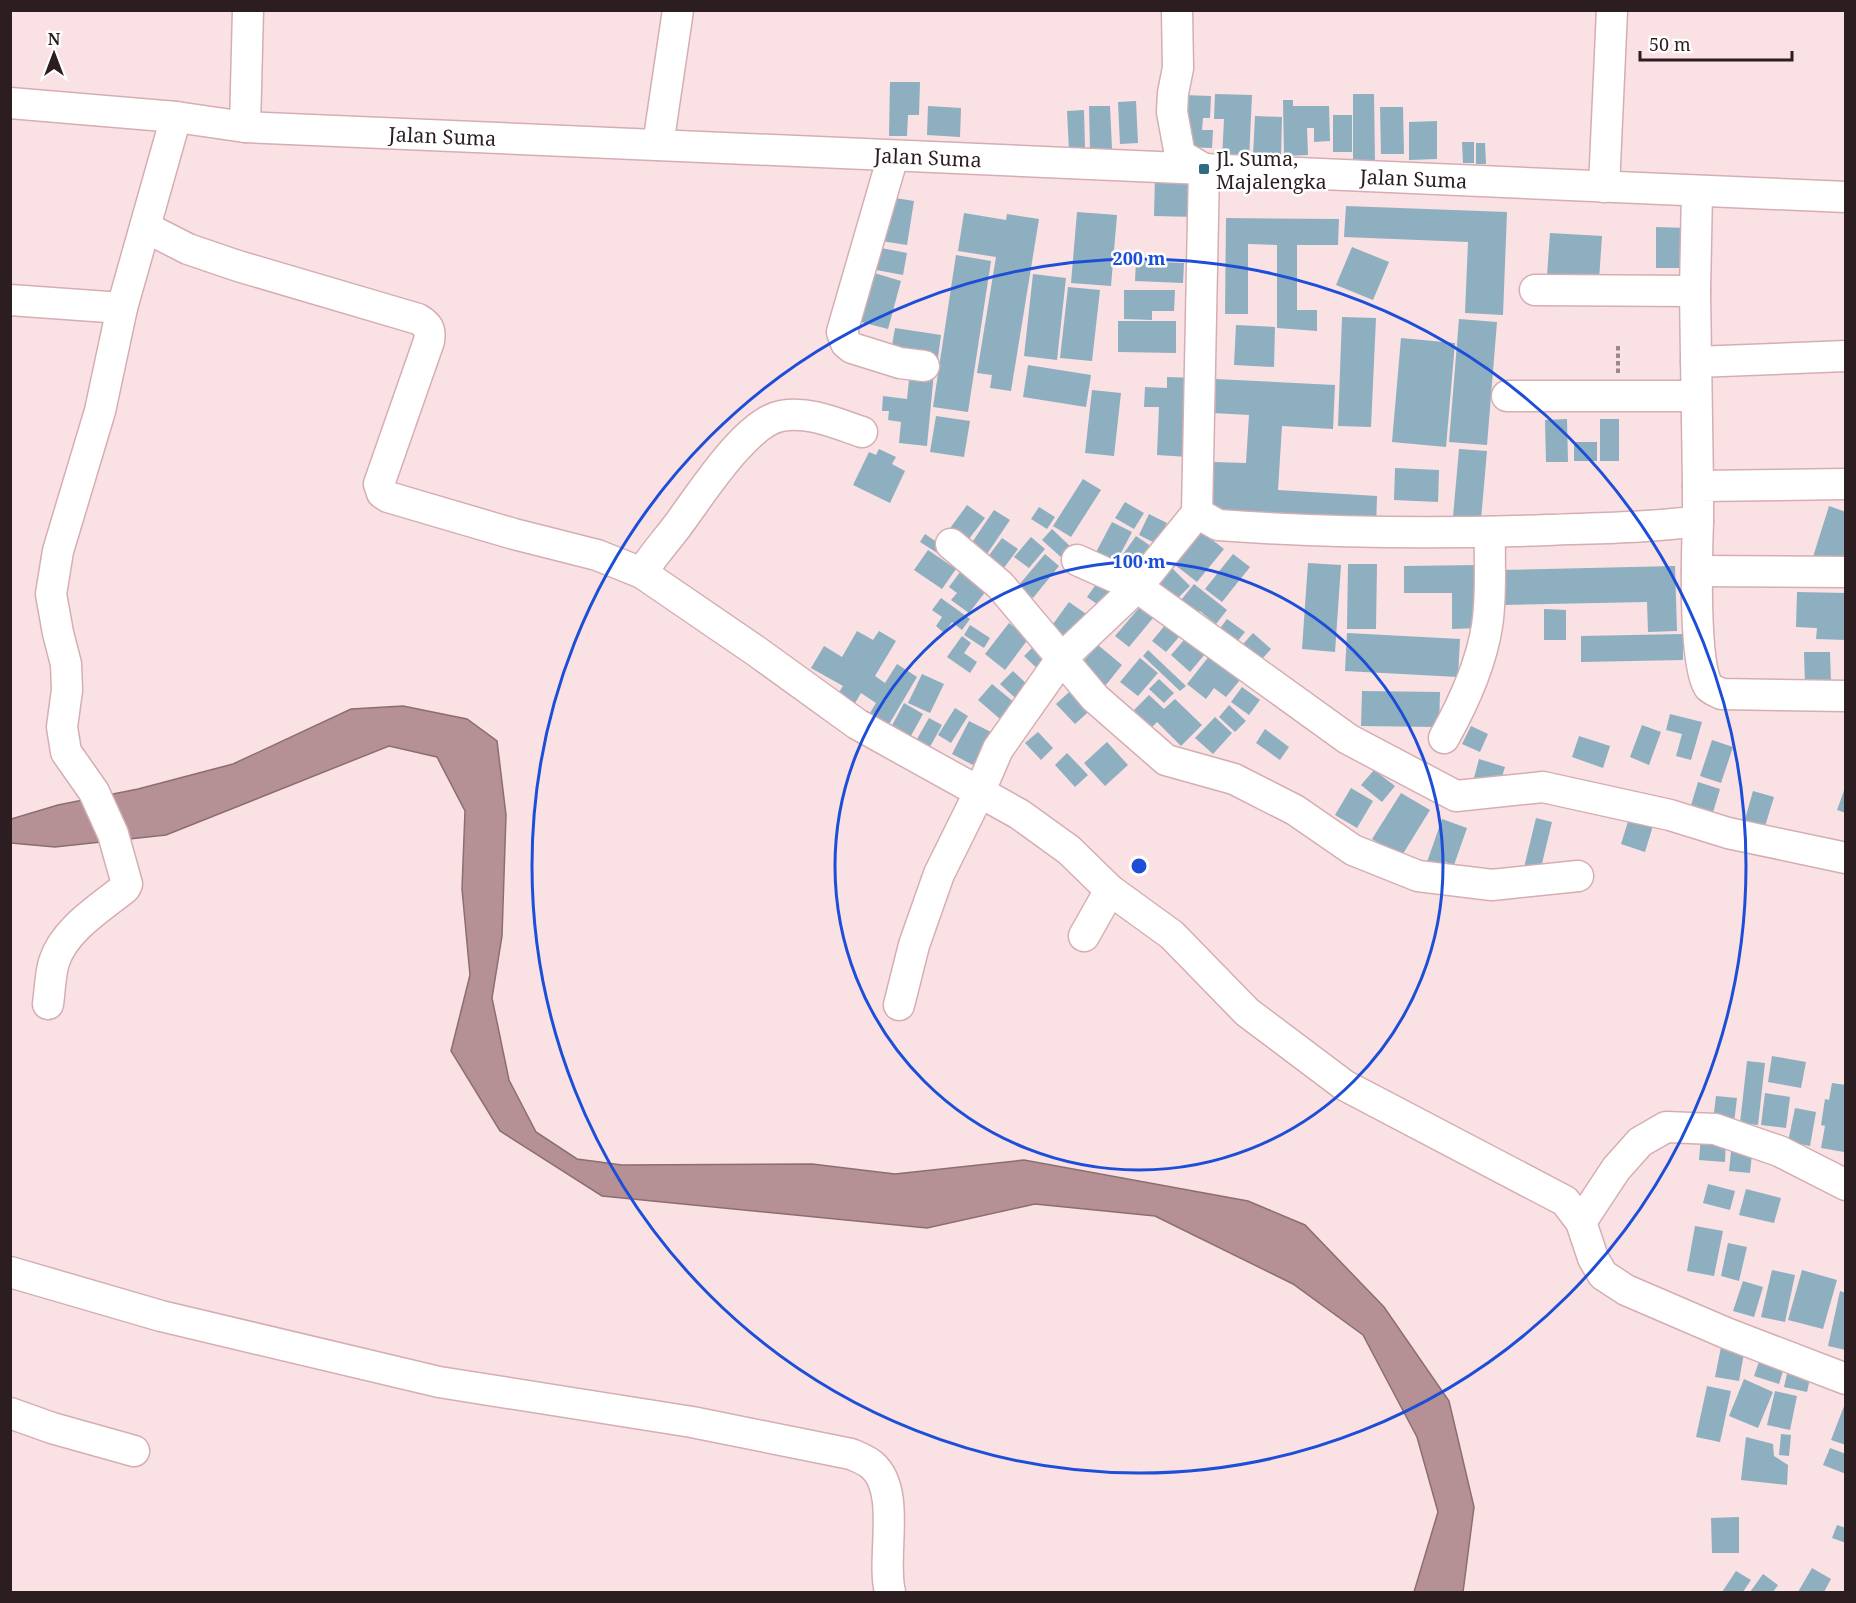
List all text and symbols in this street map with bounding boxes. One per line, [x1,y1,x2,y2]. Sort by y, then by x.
north arrow [24,24,84,84]
scale bar [1640,24,1792,62]
text: N [48,28,61,50]
text: 50 m [1649,32,1691,56]
street label: Jalan Suma [387,120,497,151]
street label: Jalan Suma [873,141,982,173]
place label: Jl. Suma, Majalengka [1215,145,1327,195]
marker: Jl. Suma, Majalengka [1197,162,1211,176]
street label: Jalan Suma [1358,162,1468,194]
text: 200 m [1113,246,1166,270]
text: 100 m [1113,549,1166,573]
centre of rings [1129,856,1149,876]

